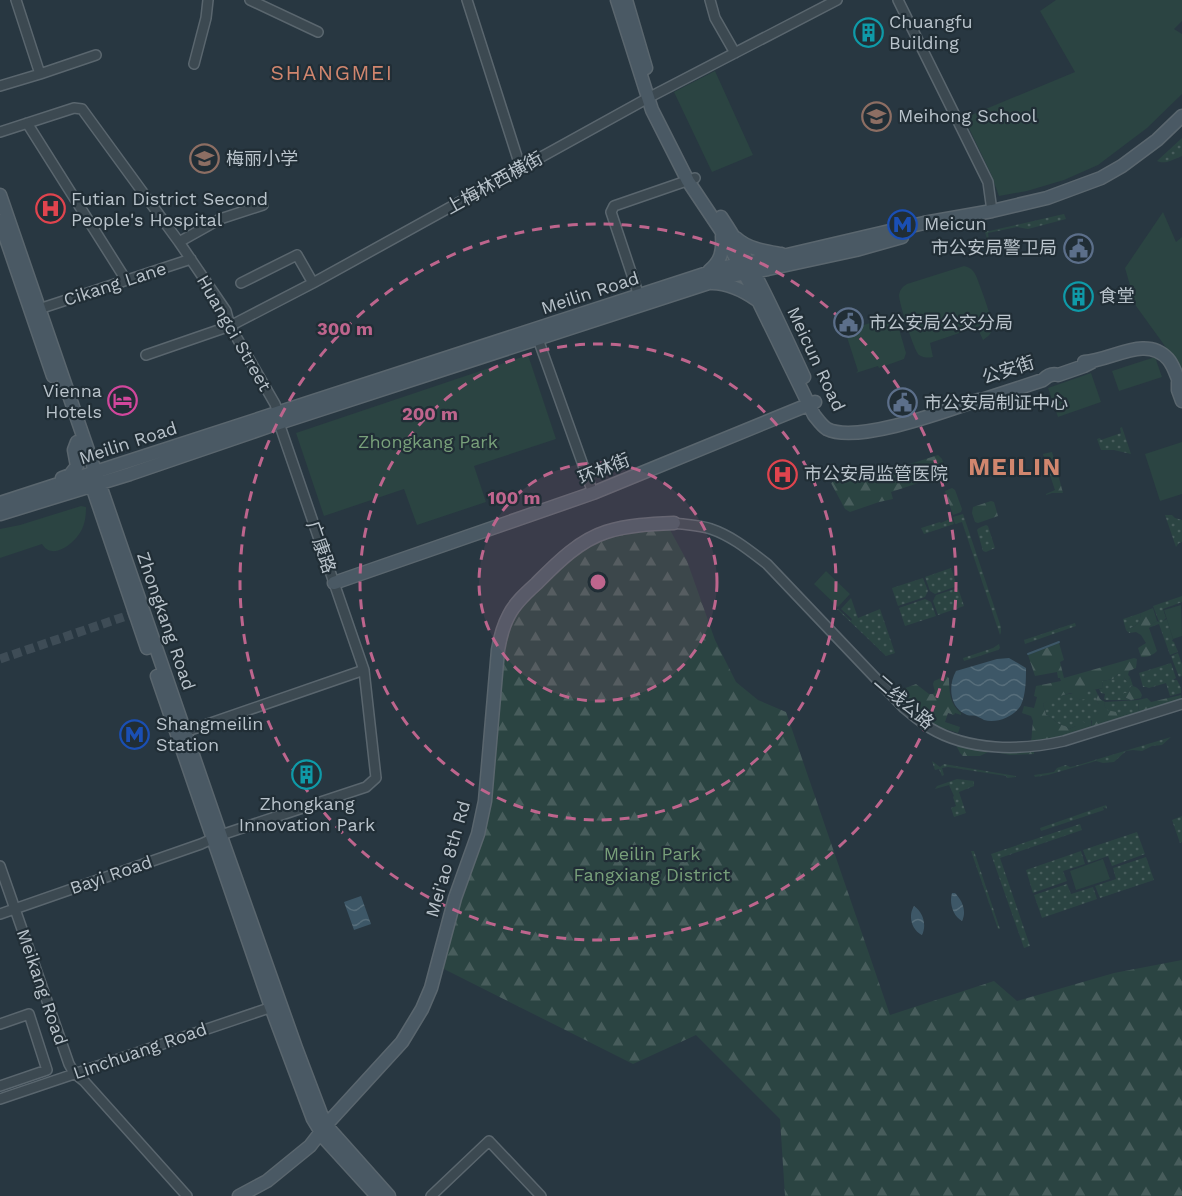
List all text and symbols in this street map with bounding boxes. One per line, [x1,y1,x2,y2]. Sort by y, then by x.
place label: Chuangfu Building [889,11,973,53]
building icon: Chuangfu Building [852,16,884,48]
district label: SHANGMEI [271,60,393,85]
school or university icon: Meihong School [861,100,893,132]
place label: Meihong School [898,105,1038,126]
school or university icon: 梅丽小学 [189,143,221,175]
street label: 上梅林西横街 [441,147,546,218]
place label: 梅丽小学 [226,148,298,169]
place label: Futian District Second People's Hospital [71,188,268,230]
hospital icon: Futian District Second People's Hospital [34,193,66,225]
metro station icon: Meicun [887,208,919,240]
place label: Meicun [924,213,987,234]
public building icon: 市公安局警卫局 [1062,232,1094,264]
place label: 市公安局警卫局 [931,237,1057,258]
street label: Cikang Lane [61,257,169,310]
street label: Meilin Road [538,267,642,318]
street label: Huangci Street [193,271,276,395]
building icon: 食堂 [1062,280,1094,312]
place label: 食堂 [1099,285,1135,306]
street label: Meicun Road [783,303,850,414]
public building icon: 市公安局公交分局 [832,307,864,339]
place label: 市公安局公交分局 [869,312,1013,333]
text: 300 m [317,318,373,339]
street label: 公安街 [979,351,1037,388]
place label: Vienna Hotels [43,380,102,422]
hotel icon: Vienna Hotels [107,385,139,417]
public building icon: 市公安局制证中心 [887,387,919,419]
place label: 市公安局制证中心 [924,392,1068,413]
text: 200 m [402,403,458,424]
street label: Meilin Road [76,417,180,468]
park label: Zhongkang Park [358,431,498,452]
street label: 环林街 [575,449,633,488]
district label: MEILIN [968,453,1062,481]
hospital icon: 市公安局监管医院 [767,458,799,490]
place label: 市公安局监管医院 [804,463,948,484]
text: 100 m [487,487,541,508]
street label: 广康路 [303,518,340,576]
street label: Zhongkang Road [133,549,200,693]
centre of rings [588,572,608,592]
street label: 二线公路 [870,670,938,733]
place label: Shangmeilin Station [156,713,263,755]
metro station icon: Shangmeilin Station [119,718,151,750]
building icon: Zhongkang Innovation Park [291,759,323,791]
place label: Zhongkang Innovation Park [239,793,375,835]
street label: Mei'ao 8th Rd [421,798,474,920]
park label: Meilin Park Fangxiang District [574,843,731,885]
street label: Bayi Road [67,851,155,898]
street label: Meikang Road [13,926,72,1048]
street label: Linchuang Road [70,1018,209,1083]

